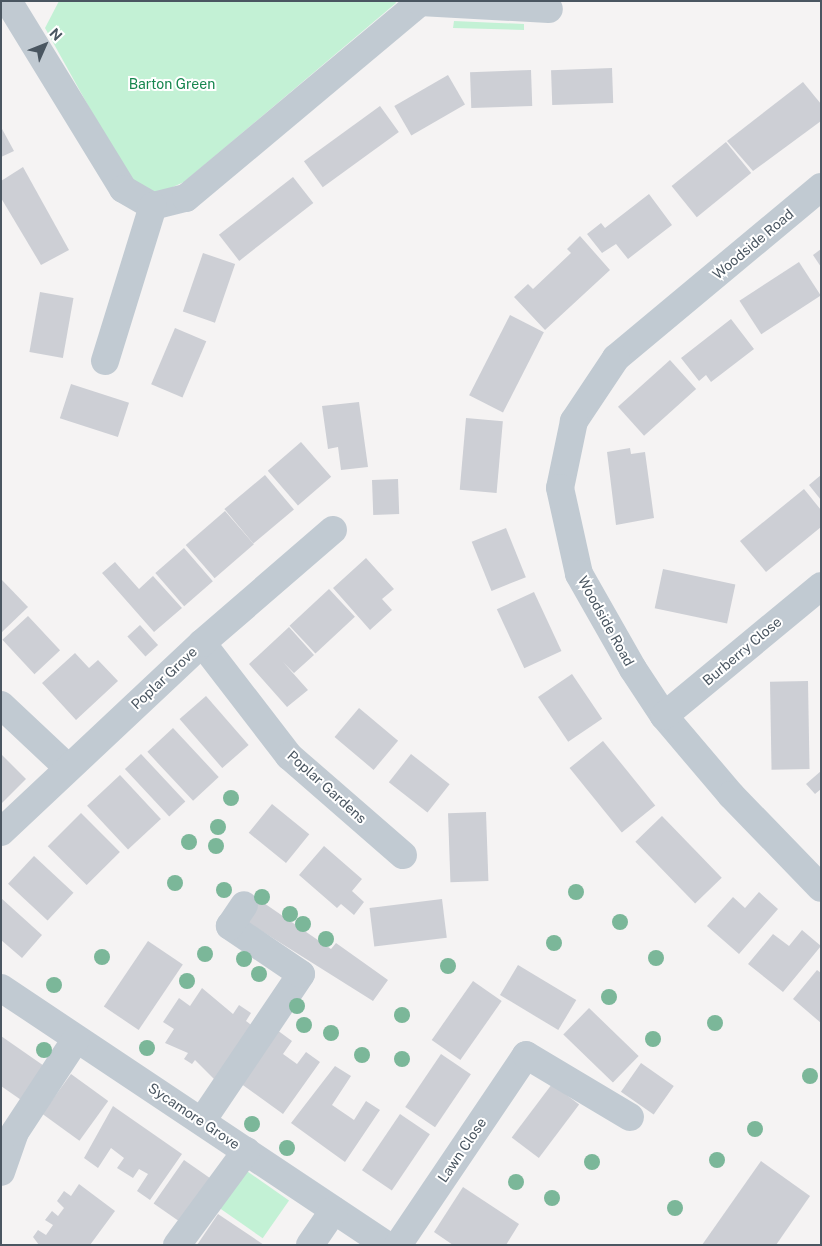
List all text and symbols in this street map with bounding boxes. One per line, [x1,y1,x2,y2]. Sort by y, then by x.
north arrow [20,20,70,70]
text: N [46,25,65,44]
park label: Barton Green [129,76,215,92]
street label: Woodside Road [709,205,797,283]
street label: Woodside Road [574,573,638,669]
street label: Burberry Close [699,613,785,689]
street label: Poplar Grove [128,643,200,713]
street label: Poplar Gardens [284,747,370,827]
street label: Sycamore Grove [145,1079,243,1153]
street label: Lawn Close [434,1115,490,1185]

